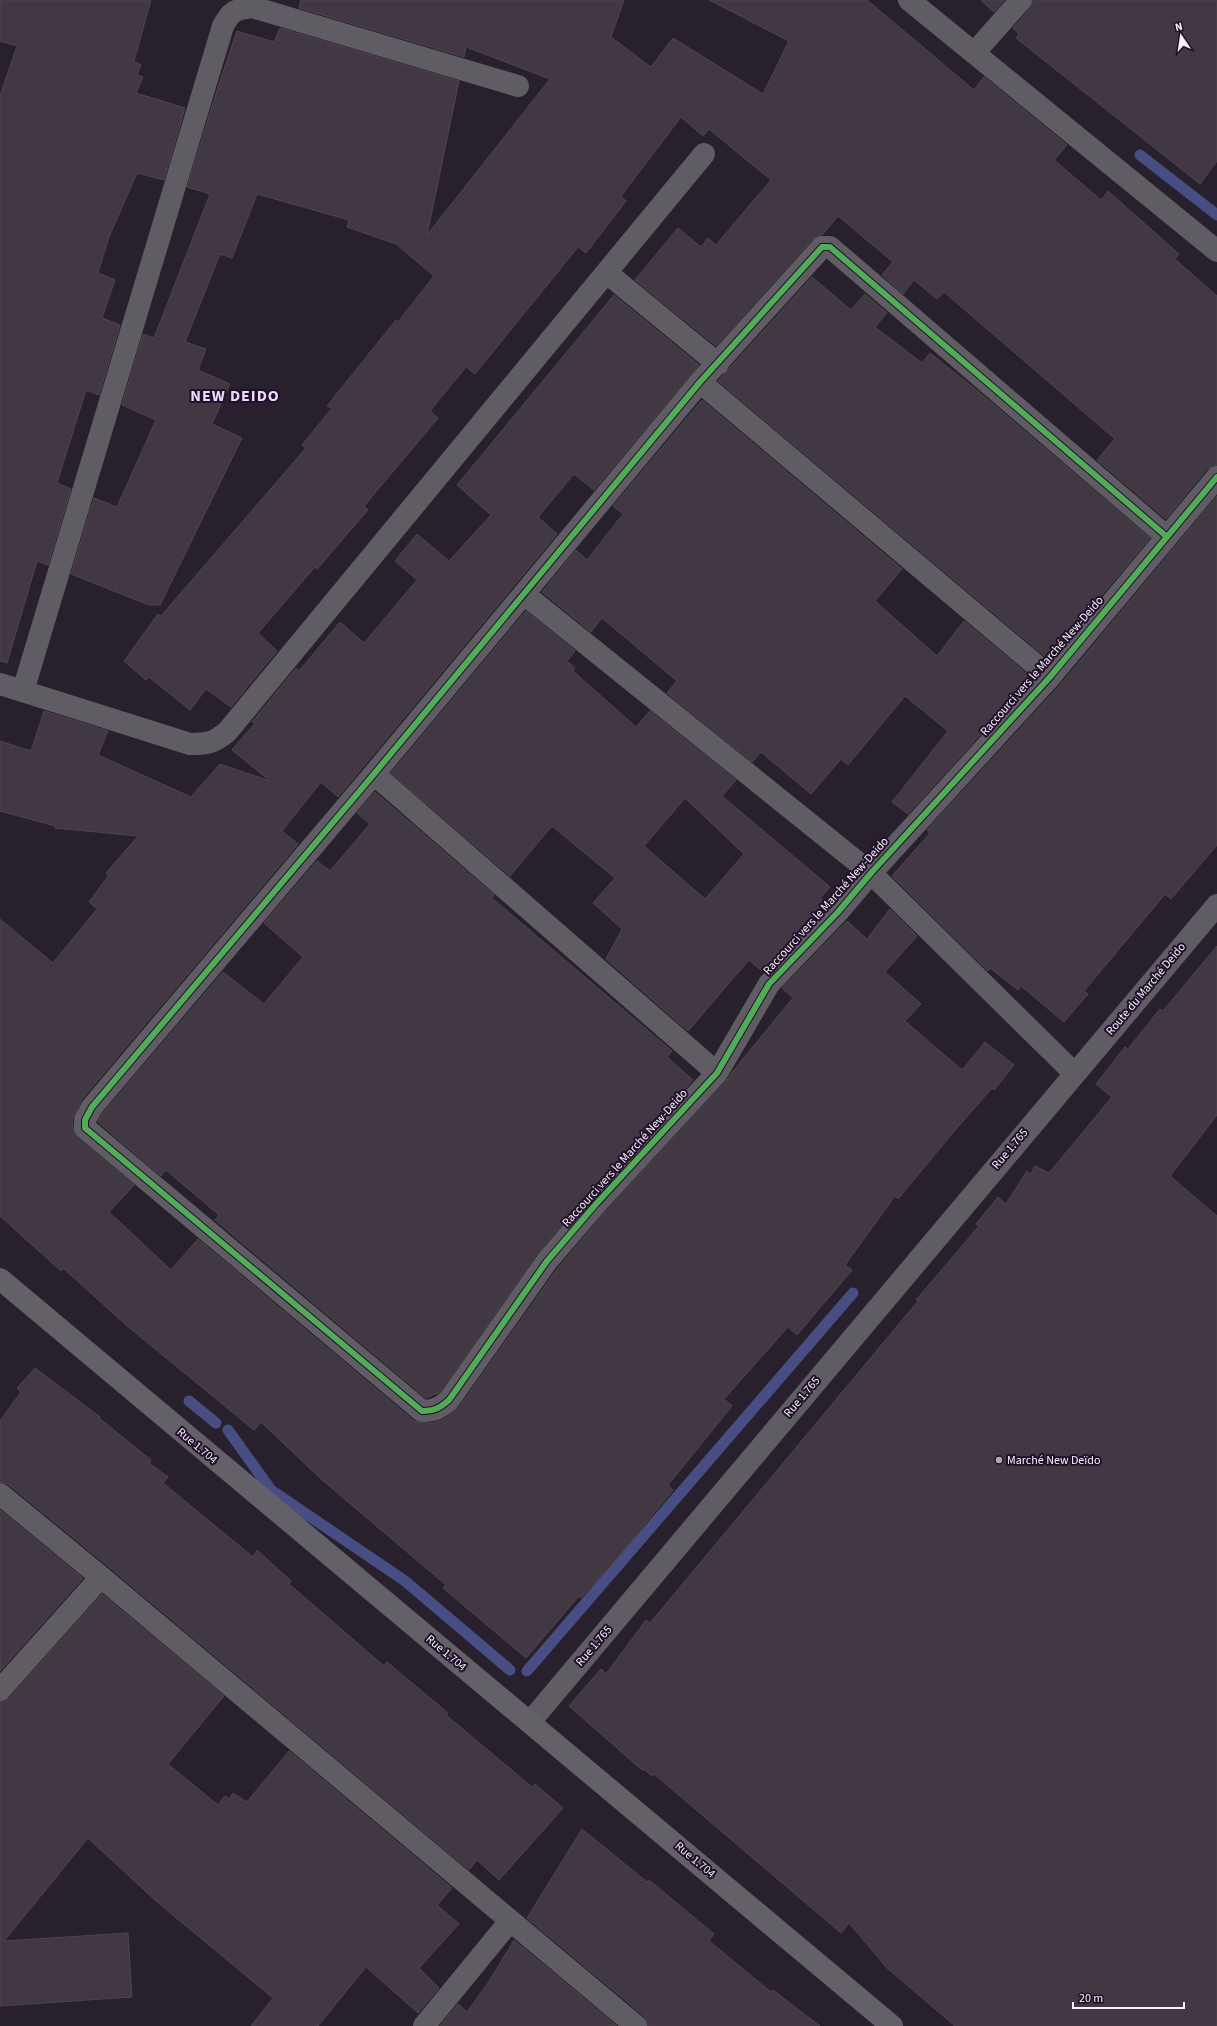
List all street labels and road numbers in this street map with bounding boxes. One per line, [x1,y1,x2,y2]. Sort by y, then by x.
street label: Raccourci vers le Marché New-Deido [976,592,1108,740]
street label: Raccourci vers le Marché New-Deido [759,833,893,979]
street label: Route du Marché Deido [1102,939,1190,1039]
street label: Raccourci vers le Marché New-Deido [558,1085,692,1231]
street label: Rue 1.765 [988,1125,1032,1173]
street label: Rue 1.765 [780,1373,824,1421]
street label: Rue 1.704 [173,1424,221,1468]
street label: Rue 1.765 [572,1622,616,1670]
street label: Rue 1.704 [422,1631,470,1675]
street label: Rue 1.704 [671,1838,719,1882]

